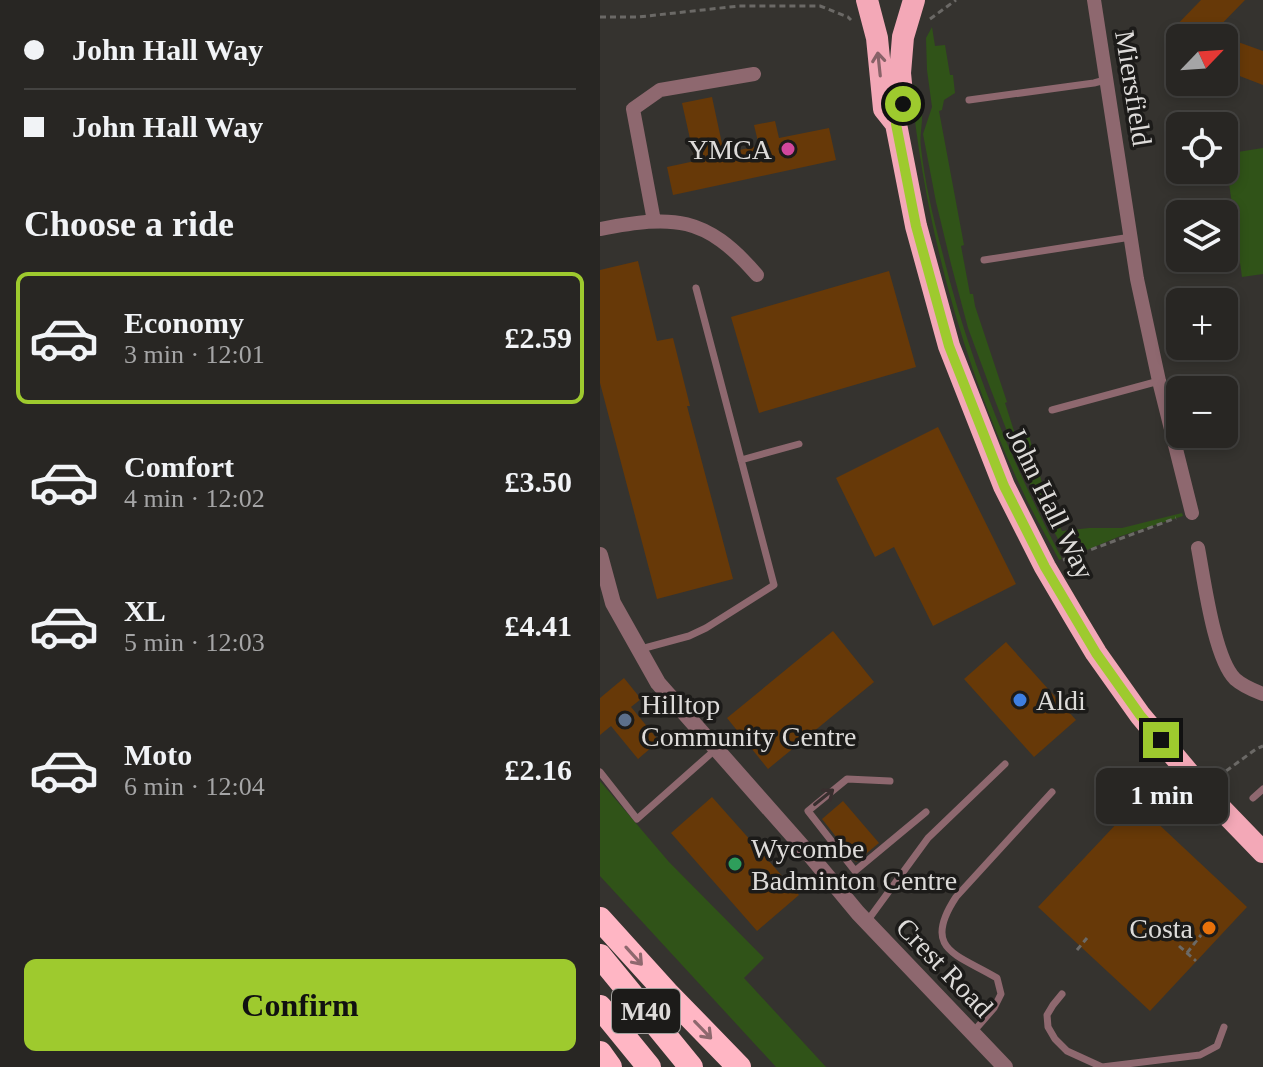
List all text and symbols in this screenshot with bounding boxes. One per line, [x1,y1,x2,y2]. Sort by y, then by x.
north arrow [1166,24,1238,96]
map controls [1166,24,1238,448]
street label: Miersfield [1109,28,1158,148]
text: John Hall Way [72,33,263,66]
one-way arrow [872,51,887,78]
route start [885,86,921,122]
text: John Hall Way [72,110,263,143]
button: locate [1166,112,1238,184]
place label: YMCA [688,134,773,165]
marker: YMCA [779,140,797,158]
button: layers [1166,200,1238,272]
text: Choose a ride [24,204,234,244]
button: + [1166,288,1238,360]
icon: car [28,302,100,374]
text: Economy [124,306,244,339]
text: £2.59 [505,321,572,354]
text: 3 min · 12:01 [124,340,265,369]
button: − [1166,376,1238,448]
street label: John Hall Way [1000,422,1101,584]
icon: car [28,446,100,518]
text: Comfort [124,450,234,483]
text: £3.50 [505,465,572,498]
text: 4 min · 12:02 [124,484,265,513]
icon: car [28,590,100,662]
text: XL [124,594,166,627]
text: £4.41 [505,609,572,642]
text: 5 min · 12:03 [124,628,265,657]
place label: Aldi [1036,685,1086,716]
place label: Hilltop Community Centre [641,689,856,752]
marker: Aldi [1011,691,1029,709]
marker: Hilltop Community Centre [616,711,634,729]
route end [1143,722,1179,758]
icon: car [28,734,100,806]
text: Moto [124,738,192,771]
text: £2.16 [505,753,572,786]
callout: 1 min [1095,768,1227,824]
text: 6 min · 12:04 [124,772,265,801]
text: 1 min [1131,781,1193,810]
one-way arrow [813,789,834,806]
place label: Wycombe Badminton Centre [751,833,957,896]
marker: Wycombe Badminton Centre [726,855,744,873]
street label: Crest Road [890,912,999,1023]
place label: Costa [1129,913,1194,944]
marker: Costa [1200,919,1218,937]
one-way arrow [624,946,643,966]
button: Confirm [24,959,576,1051]
road number: M40 [612,989,680,1033]
one-way arrow [693,1020,712,1039]

